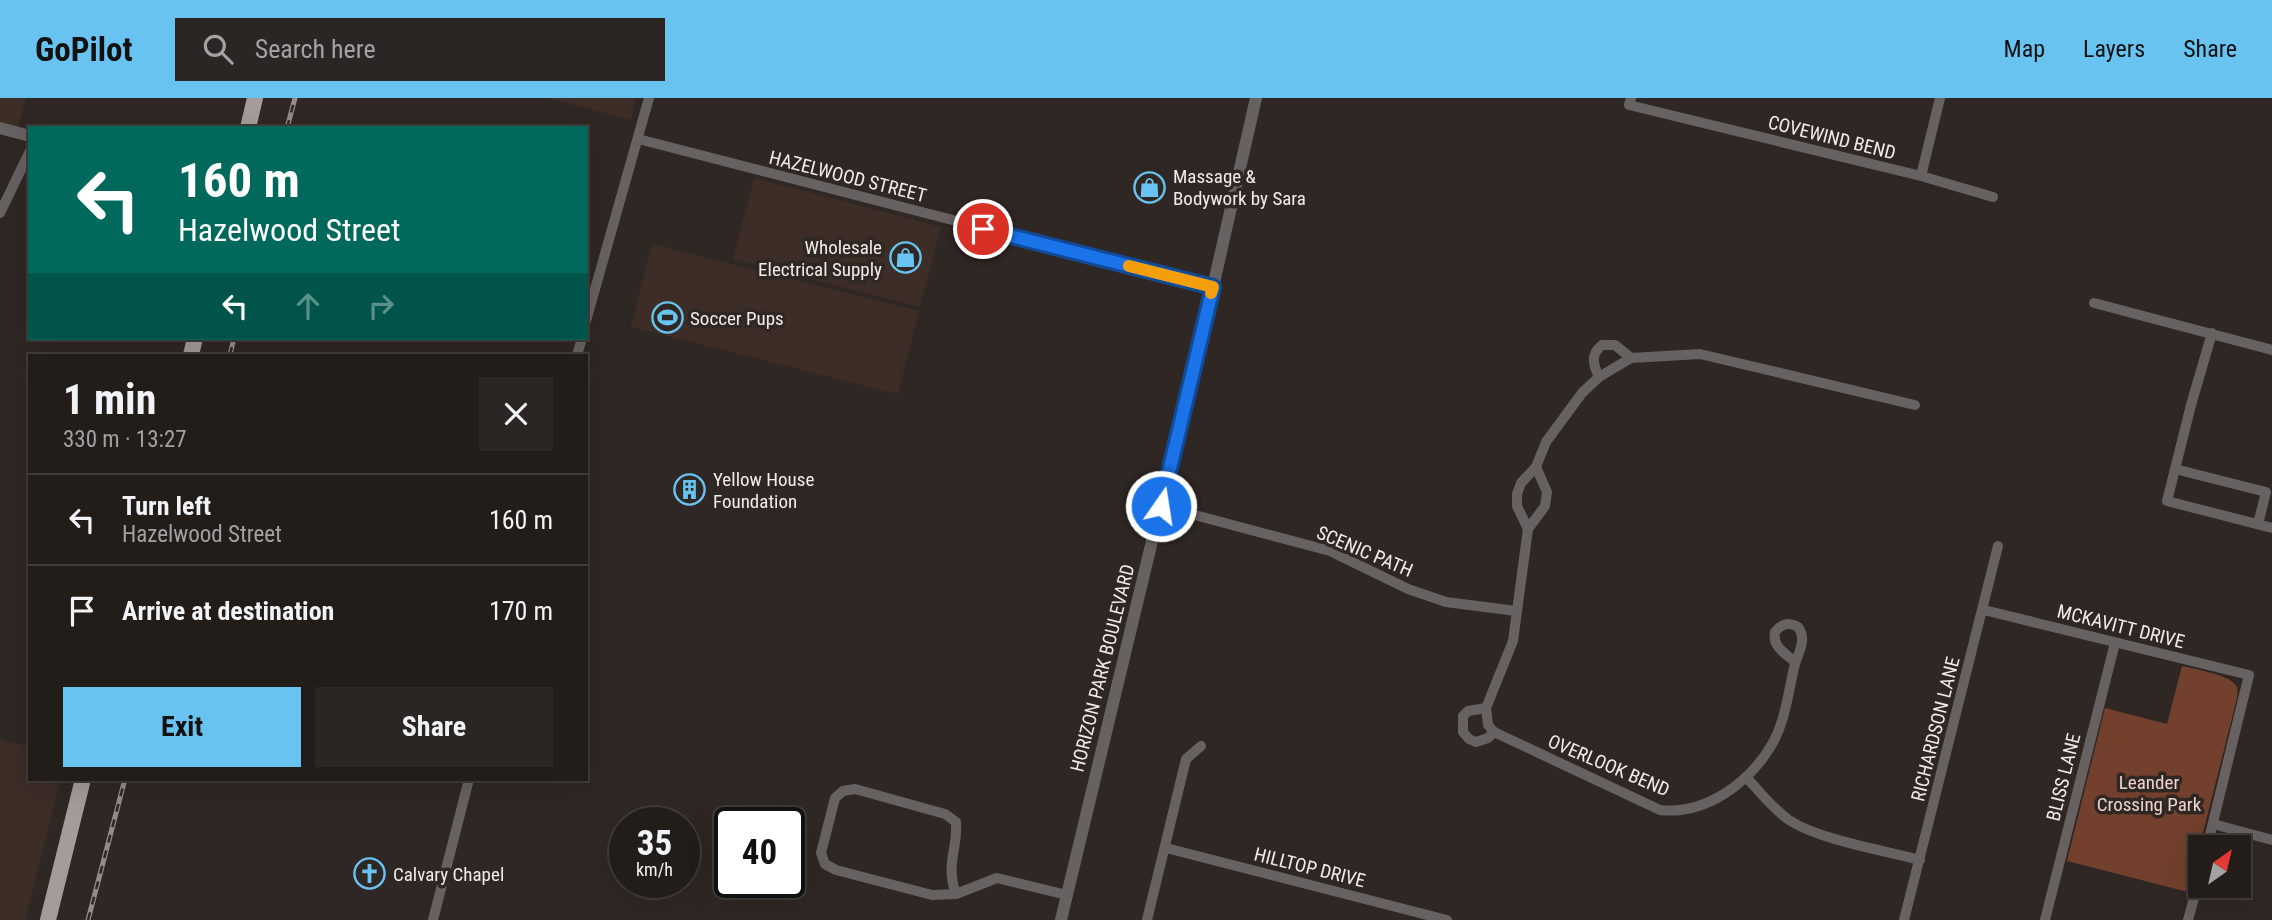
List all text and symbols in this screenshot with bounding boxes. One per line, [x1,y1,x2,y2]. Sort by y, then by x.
search box [175,18,665,81]
text: GoPilot [35,30,133,69]
icon: search [199,30,237,68]
text: Search here [255,34,376,64]
text: Map [2004,35,2045,63]
text: Layers [2083,35,2145,63]
text: Share [2183,35,2237,63]
street label: COVEWIND BEND [1766,111,1898,164]
street label: HAZELWOOD STREET [767,146,929,207]
text: 160 m [178,152,300,209]
icon: left [63,154,154,245]
place label: Massage & Bodywork by Sara [1173,165,1306,210]
shop icon: Massage & Bodywork by Sara [1133,170,1167,204]
pin [953,199,1013,259]
icon: arrive [964,210,1002,248]
text: Hazelwood Street [178,211,400,249]
place label: Wholesale Electrical Supply [758,236,882,281]
shop icon: Wholesale Electrical Supply [888,241,922,275]
icon: left [216,287,254,325]
icon: ahead [289,287,327,325]
icon: right [362,287,400,325]
sports icon: Soccer Pups [650,301,684,335]
place label: Soccer Pups [690,307,784,330]
text: 1 min [63,375,156,424]
button: close [479,377,553,451]
text: 330 m · 13:27 [63,426,187,453]
place label: Yellow House Foundation [713,468,814,513]
position arrow [1124,469,1198,543]
building icon: Yellow House Foundation [673,473,707,507]
text: Turn left [122,491,211,521]
icon: left [63,501,101,539]
text: 160 m [489,505,553,535]
text: Hazelwood Street [122,521,282,548]
street label: SCENIC PATH [1313,521,1416,582]
street label: HORIZON PARK BOULEVARD [1066,562,1139,774]
icon: arrive [63,592,101,630]
text: Arrive at destination [122,596,334,626]
text: 170 m [489,596,553,626]
street label: MCKAVITT DRIVE [2055,600,2187,653]
street label: RICHARDSON LANE [1906,654,1965,804]
button: Exit [63,687,301,767]
button: Share [315,687,553,767]
street label: OVERLOOK BEND [1545,730,1673,801]
street label: BLISS LANE [2041,731,2085,823]
park label: Leander Crossing Park [2097,771,2202,816]
speed limit sign: 40 [714,807,805,898]
text: 35 [637,823,672,864]
north arrow [2188,835,2250,898]
map controls [2188,835,2251,898]
street label: HILLTOP DRIVE [1252,843,1368,892]
church icon: Calvary Chapel [353,857,387,891]
text: km/h [636,859,673,880]
place label: Calvary Chapel [393,863,504,886]

